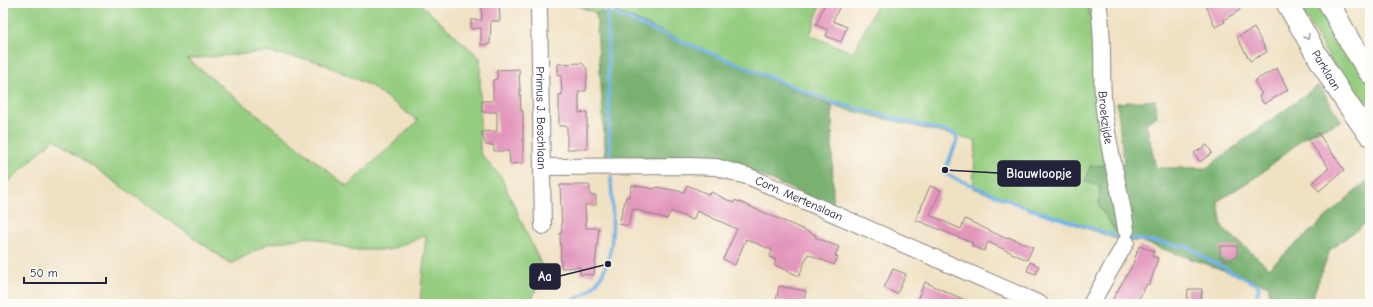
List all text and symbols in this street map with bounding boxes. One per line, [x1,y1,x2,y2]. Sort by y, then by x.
one-way arrow [1302,33,1309,40]
street label: Parklaan [1309,48,1344,93]
street label: Primus J. Boschlaan [533,66,549,170]
street label: Broekzijde [1096,91,1116,145]
callout: Blauwloopje [998,161,1080,186]
text: Blauwloopje [1006,166,1072,181]
street label: Corn. Mertenslaan [753,173,845,224]
scale bar [24,259,106,285]
callout: Aa [530,264,560,289]
text: 50 m [30,266,58,280]
text: Aa [538,269,552,284]

